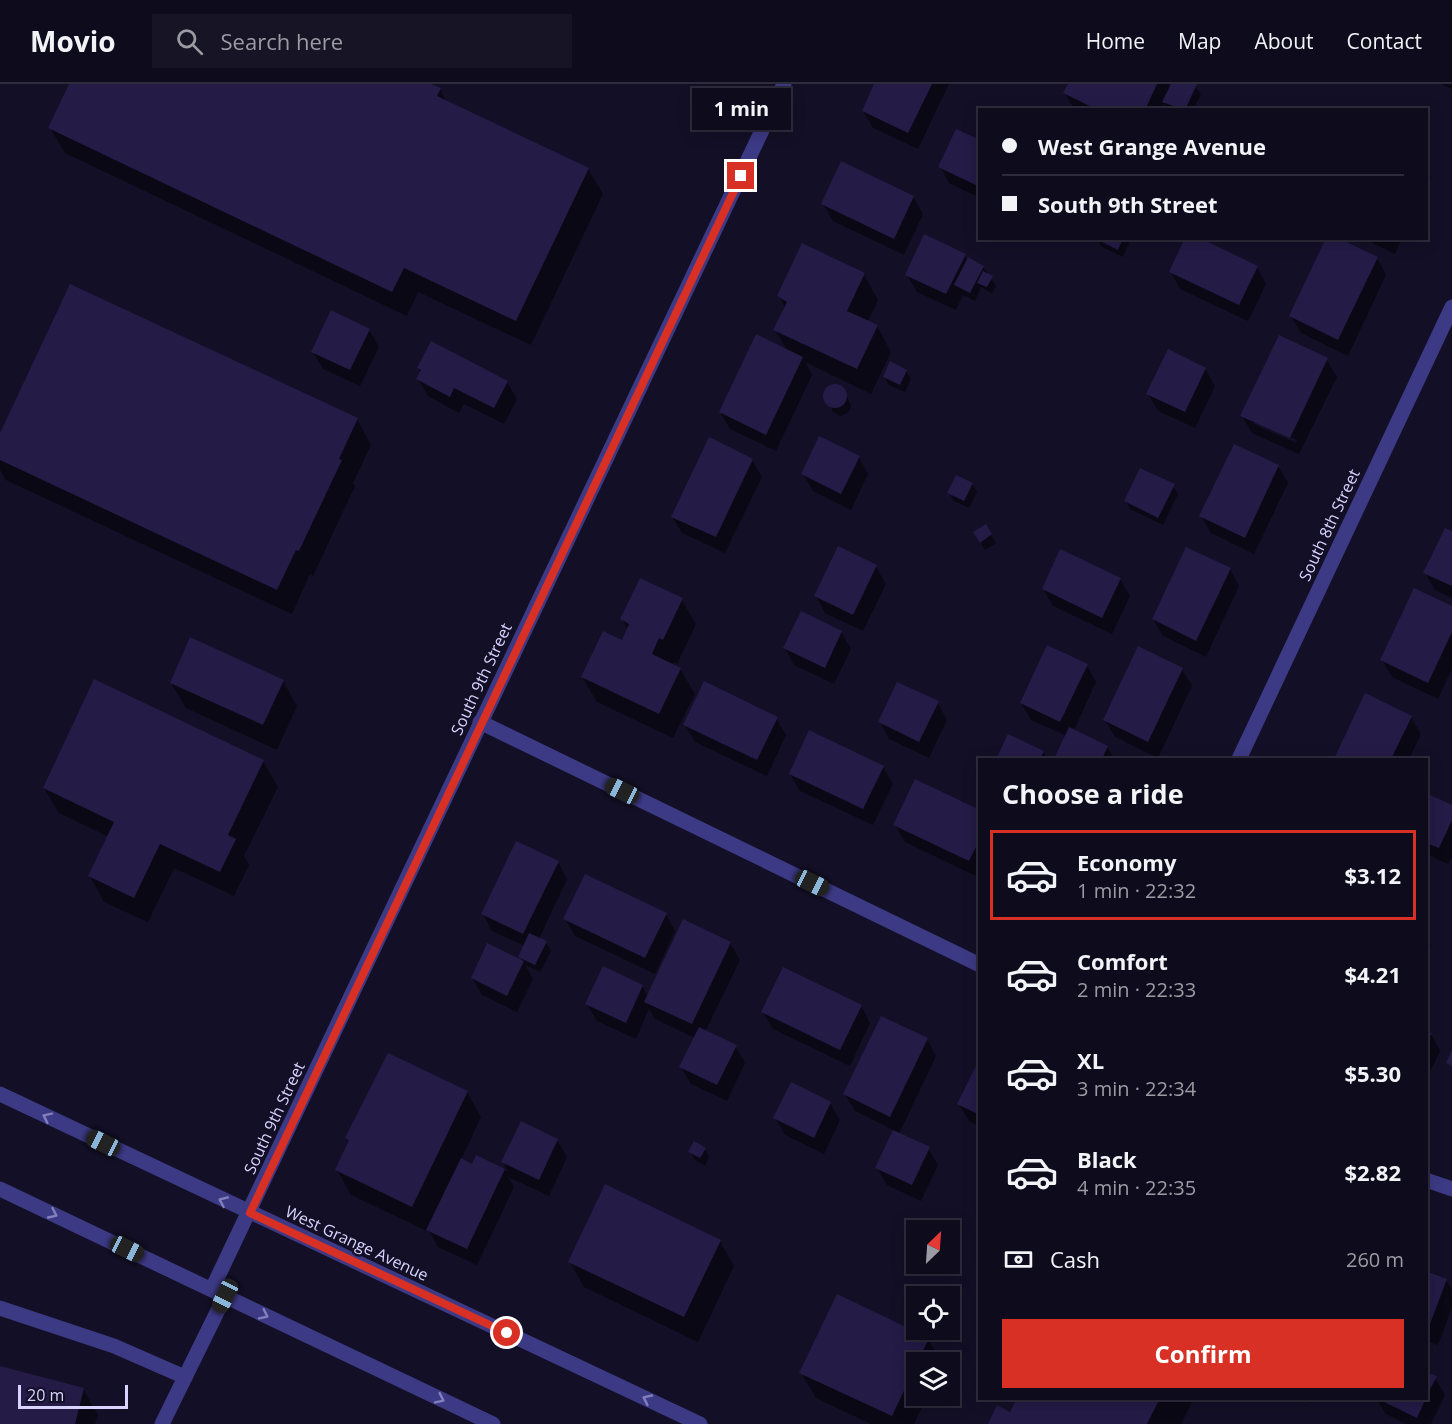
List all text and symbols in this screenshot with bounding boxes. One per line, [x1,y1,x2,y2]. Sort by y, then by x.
search box [152,14,572,68]
text: Movio [30,22,116,60]
icon: search [173,25,206,58]
text: Search here [221,26,343,56]
text: Home [1086,27,1145,55]
text: Map [1178,27,1221,55]
text: About [1254,27,1314,55]
text: Contact [1347,27,1422,55]
callout: 1 min [692,89,790,131]
text: 1 min [714,95,769,122]
text: West Grange Avenue [1038,131,1266,161]
route end [727,162,754,189]
text: South 9th Street [1038,189,1217,219]
street label: South 8th Street [1293,465,1365,585]
street label: South 9th Street [445,619,517,739]
car [602,775,642,807]
text: Choose a ride [1002,775,1184,812]
text: Economy [1077,847,1176,877]
icon: car [1005,848,1059,902]
text: $3.12 [1344,860,1401,890]
car [792,867,832,899]
text: 1 min · 22:32 [1077,877,1196,904]
text: Comfort [1077,946,1168,976]
icon: car [1005,947,1059,1001]
text: $4.21 [1344,959,1401,989]
text: 2 min · 22:33 [1077,976,1196,1003]
text: XL [1077,1045,1104,1075]
icon: car [1005,1046,1059,1100]
street label: South 9th Street [238,1058,310,1178]
text: $5.30 [1344,1058,1401,1088]
text: 3 min · 22:34 [1077,1075,1196,1102]
one-way arrow [43,1112,54,1124]
car [83,1127,123,1159]
text: Black [1077,1144,1137,1174]
icon: car [1005,1145,1059,1199]
text: $2.82 [1344,1157,1401,1187]
text: 4 min · 22:35 [1077,1174,1196,1201]
one-way arrow [219,1196,230,1208]
street label: West Grange Avenue [282,1200,432,1286]
one-way arrow [46,1207,57,1219]
north arrow [906,1220,960,1274]
map controls [906,1220,960,1406]
car [107,1233,147,1265]
icon: cash [1002,1243,1035,1276]
text: Cash [1050,1244,1100,1274]
text: 260 m [1346,1246,1404,1273]
car [209,1276,241,1316]
button: locate [906,1286,960,1340]
one-way arrow [258,1308,269,1319]
route start [493,1319,520,1346]
button: Confirm [1002,1319,1404,1388]
button: layers [906,1352,960,1406]
scale bar [18,1382,128,1410]
text: 20 m [27,1384,64,1406]
one-way arrow [434,1392,445,1403]
one-way arrow [643,1395,654,1407]

